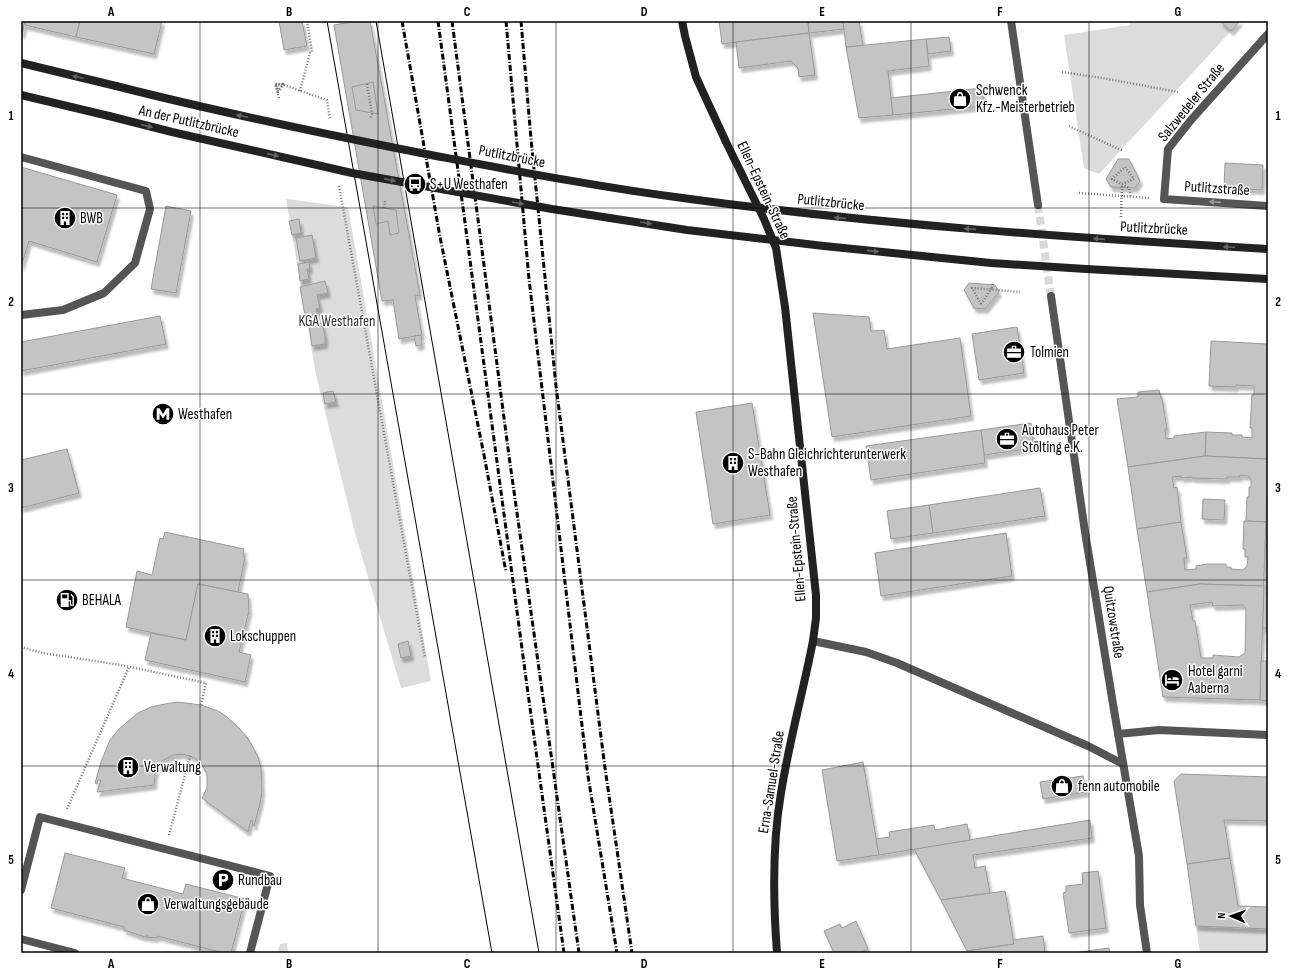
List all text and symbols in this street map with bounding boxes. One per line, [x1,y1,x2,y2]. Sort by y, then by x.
text: A [107,4,115,20]
text: B [286,4,292,20]
text: C [464,4,471,20]
text: D [641,4,648,20]
text: E [819,4,825,20]
text: F [997,4,1003,20]
text: G [1175,4,1182,20]
street label: Salzwedeler Straße [1154,59,1229,145]
one-way arrow [72,74,84,80]
place label: Schwenck Kfz.-Meisterbetrieb [976,81,1075,117]
shop icon: Schwenck Kfz.-Meisterbetrieb [947,86,973,112]
street label: An der Putlitzbrücke [136,101,241,142]
text: 1 [8,108,14,124]
text: 1 [1275,108,1281,124]
one-way arrow [236,112,248,118]
one-way arrow [141,123,153,129]
street label: Ellen-Epstein-Straße [733,138,795,242]
street label: Putlitzbrücke [477,141,547,172]
one-way arrow [267,152,279,158]
bus stop icon: S+U Westhafen [402,171,428,197]
place label: S+U Westhafen [430,175,508,194]
one-way arrow [384,177,396,183]
street label: Putlitzstraße [1184,177,1250,200]
street label: Putlitzbrücke [796,190,865,215]
one-way arrow [1209,199,1221,206]
one-way arrow [512,200,524,206]
building icon: BWB [52,205,78,231]
place label: BWB [80,209,103,228]
one-way arrow [834,214,846,221]
street label: Putlitzbrücke [1120,217,1188,240]
one-way arrow [640,220,652,226]
one-way arrow [964,225,976,232]
one-way arrow [1093,235,1105,242]
one-way arrow [1223,243,1235,250]
one-way arrow [867,248,879,255]
text: 2 [8,294,14,310]
text: 2 [1275,294,1281,310]
park label: KGA Westhafen [298,312,376,331]
office icon: Tolmien [1001,339,1027,365]
place label: Tolmien [1030,343,1069,362]
metro station icon: Westhafen [150,401,176,427]
place label: Westhafen [178,405,232,424]
place label: Autohaus Peter Stölting e.K. [1021,421,1099,457]
office icon: Autohaus Peter Stölting e.K. [994,426,1020,452]
place label: S-Bahn Gleichrichterunterwerk Westhafen [748,445,906,481]
building icon: S-Bahn Gleichrichterunterwerk Westhafen [720,450,746,476]
text: 3 [8,480,14,496]
text: 3 [1275,480,1281,496]
street label: Ellen-Epstein-Straße [782,495,811,602]
street label: Quitzowstraße [1098,585,1129,660]
fuel station icon: BEHALA [54,587,80,613]
place label: BEHALA [82,591,122,610]
building icon: Lokschuppen [202,623,228,649]
place label: Lokschuppen [230,627,296,646]
place label: Hotel garni Aaberna [1187,662,1243,698]
text: 4 [8,666,14,682]
text: 4 [1275,666,1281,682]
hotel icon: Hotel garni Aaberna [1159,667,1185,693]
street label: Erna-Samuel-Straße [754,729,789,835]
building icon: Verwaltung [115,754,141,780]
place label: Verwaltung [144,758,201,777]
shop icon: fenn automobile [1049,773,1075,799]
place label: fenn automobile [1078,777,1160,796]
text: 5 [8,852,14,868]
text: 5 [1275,852,1281,868]
parking icon: Rundbau [210,867,236,893]
place label: Rundbau [238,871,282,890]
shop icon: Verwaltungsgebäude [135,891,161,917]
place label: Verwaltungsgebäude [164,895,269,914]
north arrow [1211,896,1251,936]
text: N [1215,912,1228,919]
text: A [107,956,115,972]
text: B [286,956,292,972]
text: C [464,956,471,972]
text: D [641,956,648,972]
text: E [819,956,825,972]
text: F [997,956,1003,972]
text: G [1175,956,1182,972]

